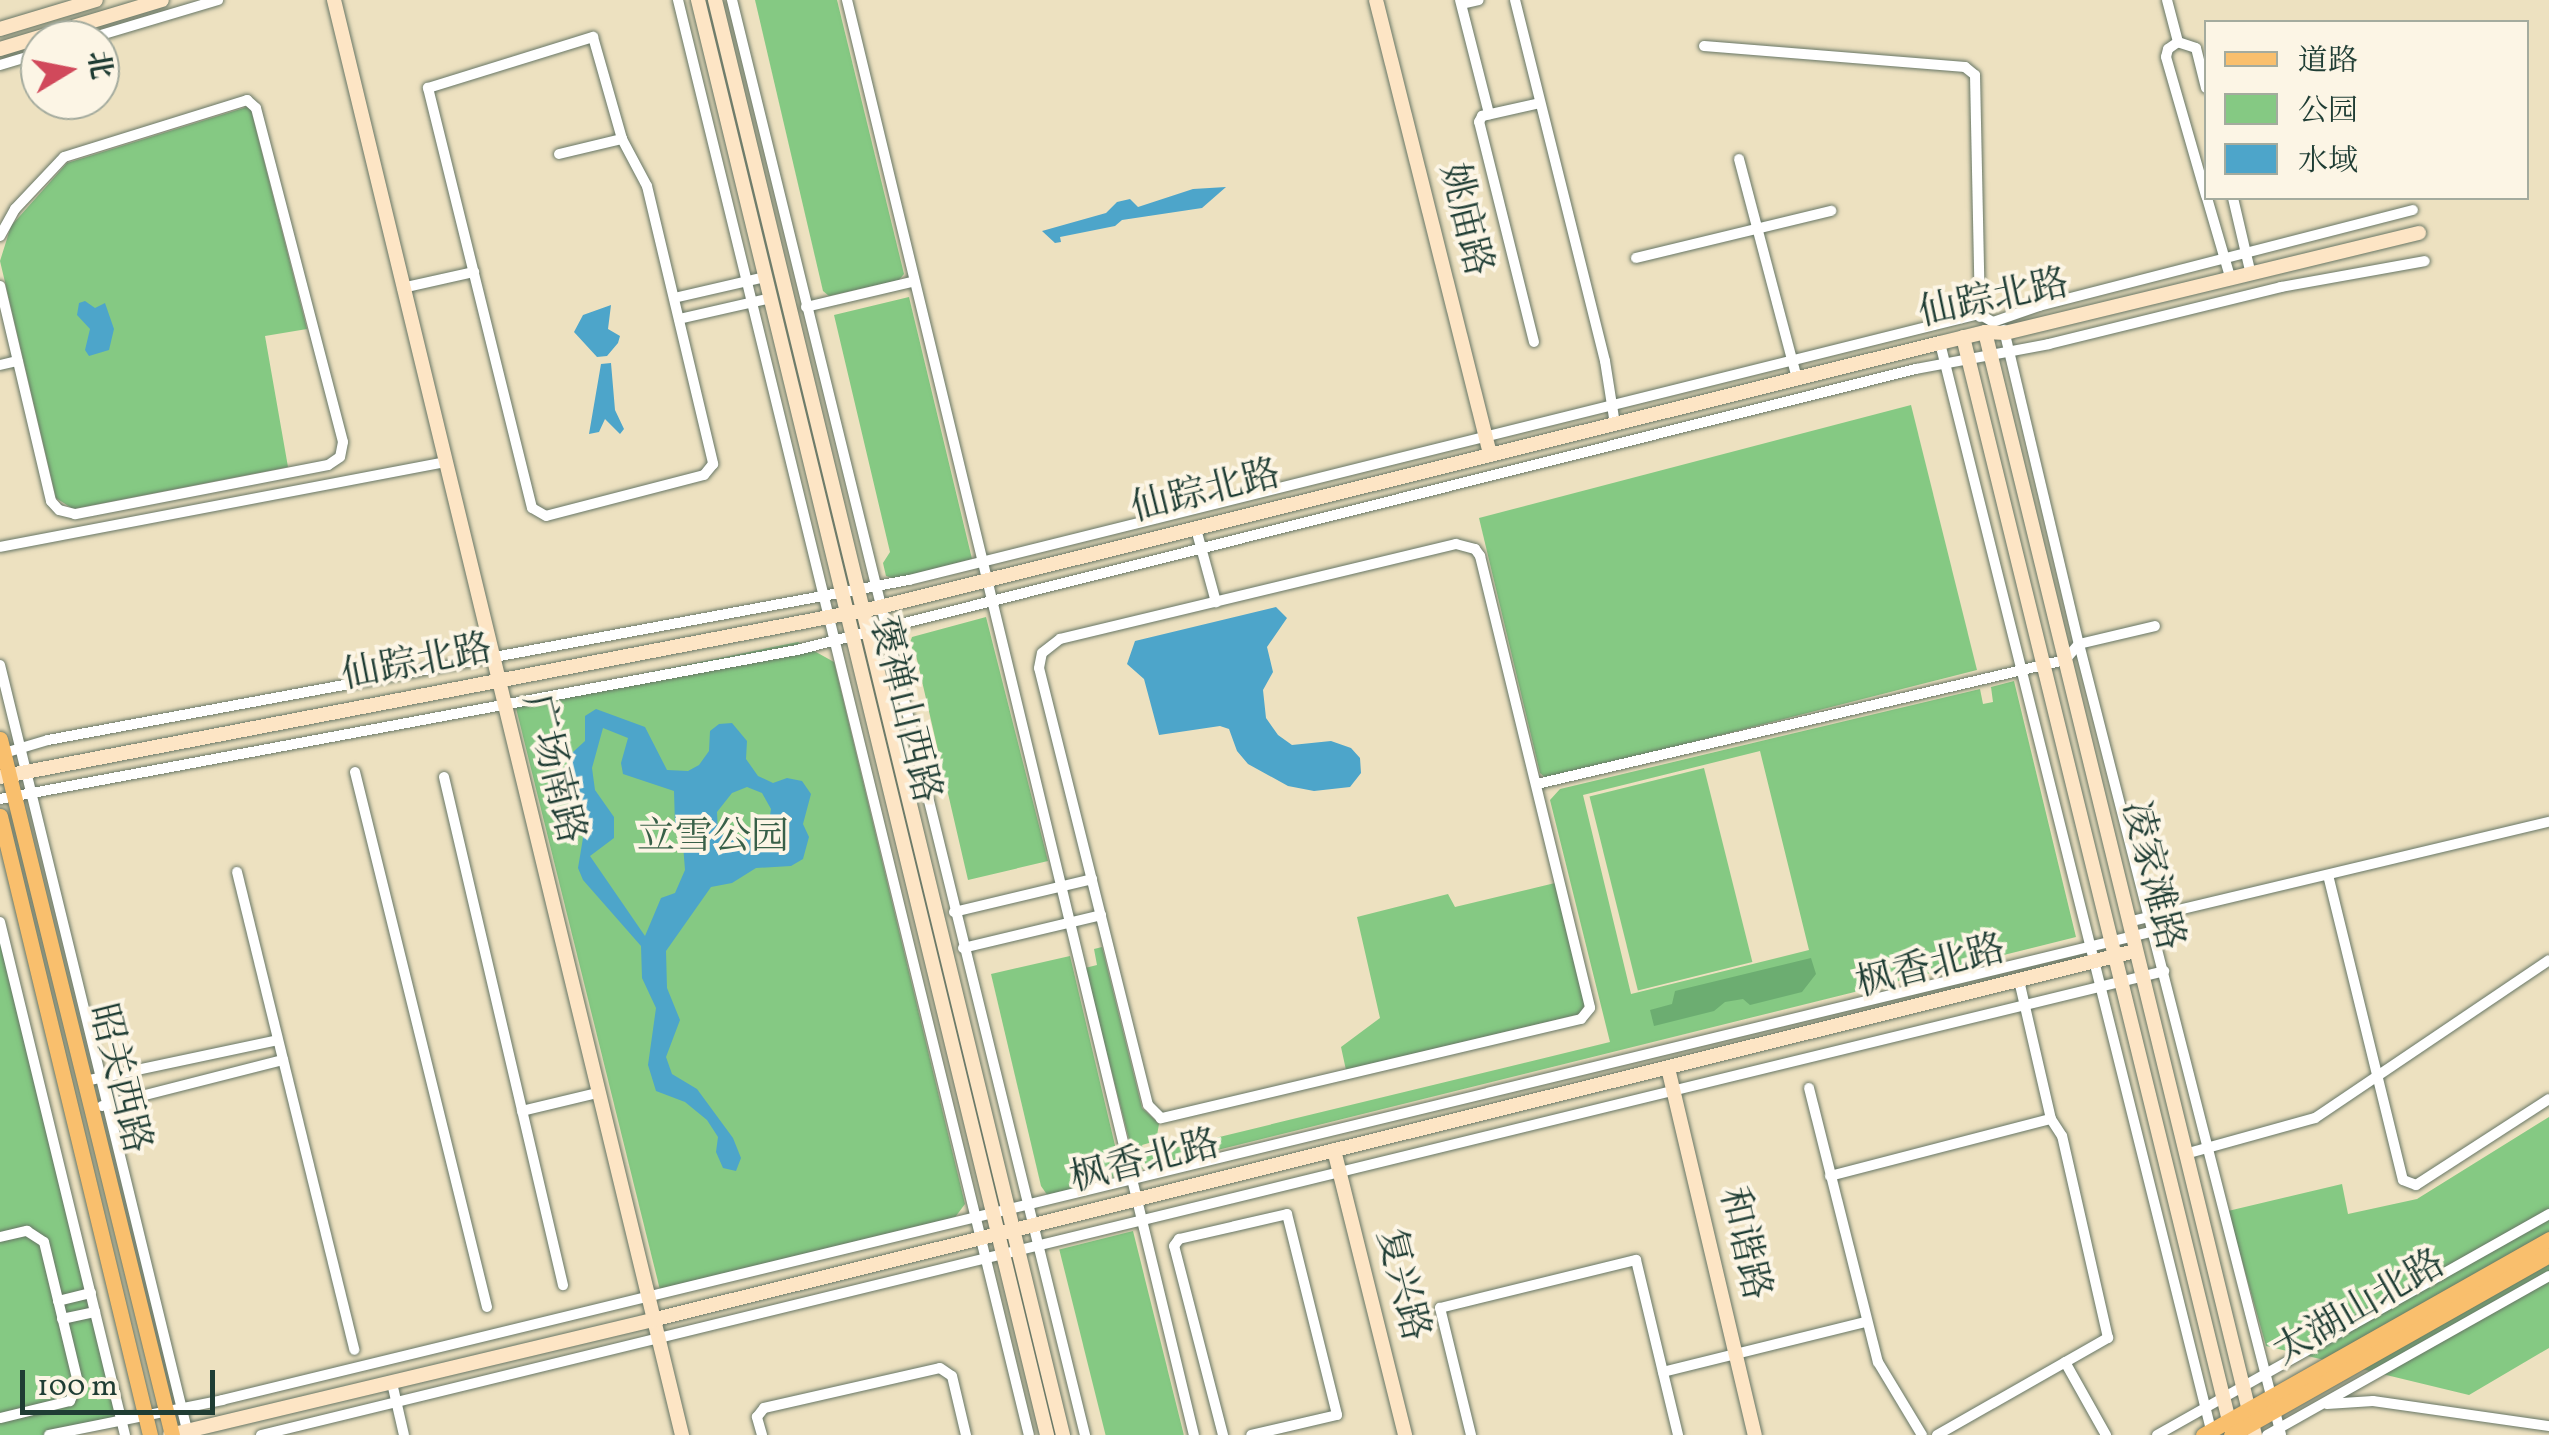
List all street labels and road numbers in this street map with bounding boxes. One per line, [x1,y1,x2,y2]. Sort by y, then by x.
street label: 姚庙路 [1428,159,1500,281]
street label: 仙踪北路 [1915,262,2073,338]
street label: 仙踪北路 [1127,452,1285,534]
street label: 褒禅山西路 [858,612,948,808]
street label: 仙踪北路 [338,627,496,701]
street label: 广场南路 [511,690,593,848]
street label: 凌家滩路 [2110,797,2192,955]
street label: 枫香北路 [1852,927,2010,1009]
street label: 昭关西路 [77,1000,159,1158]
street label: 枫香北路 [1066,1122,1224,1204]
street label: 和谐路 [1708,1183,1778,1305]
street label: 复兴路 [1365,1224,1437,1346]
street label: 太湖山北路 [2266,1242,2454,1376]

